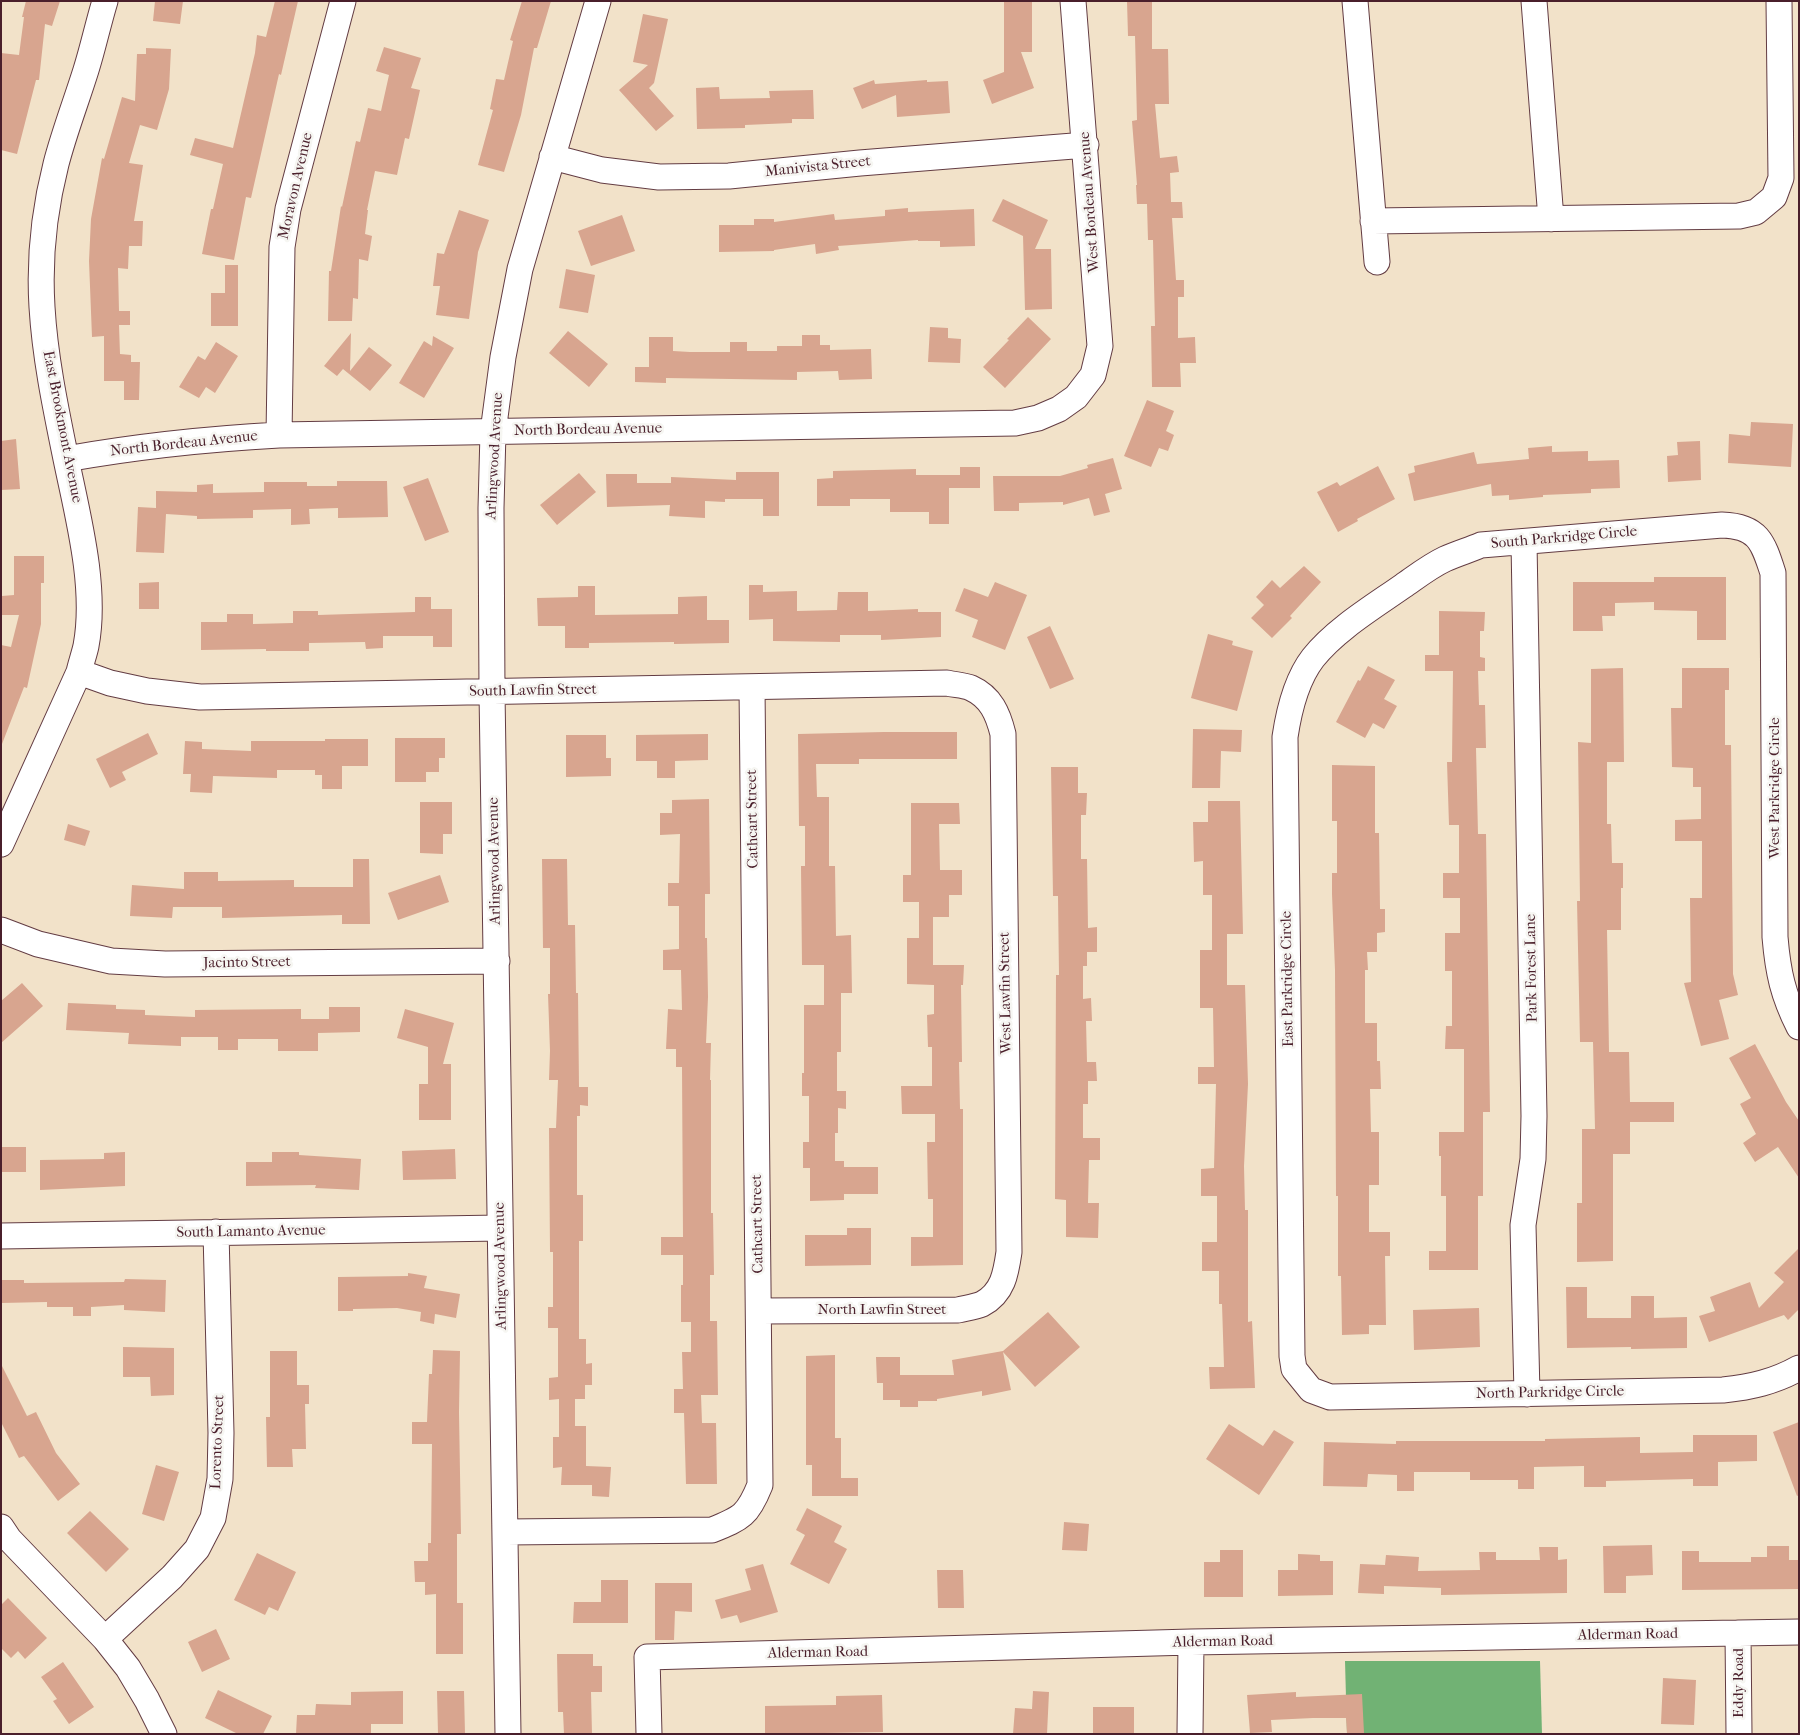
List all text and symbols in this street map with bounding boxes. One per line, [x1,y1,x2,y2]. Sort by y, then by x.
street label: Moravon Avenue [275,131,317,241]
street label: West Bordeau Avenue [1076,131,1104,273]
street label: Manivista Street [764,153,872,181]
street label: East Brookmont Avenue [38,349,86,505]
street label: Arlingwood Avenue [483,392,507,520]
street label: North Bordeau Avenue [514,420,662,440]
street label: North Bordeau Avenue [109,427,259,461]
street label: South Parkridge Circle [1490,523,1638,553]
street label: South Lawfin Street [469,681,597,701]
street label: West Parkridge Circle [1766,717,1784,859]
street label: Cathcart Street [743,769,763,869]
street label: Arlingwood Avenue [485,797,505,925]
street label: East Parkridge Circle [1278,911,1298,1047]
street label: Park Forest Lane [1522,914,1542,1022]
street label: West Lawfin Street [996,932,1016,1054]
street label: Jacinto Street [203,953,291,973]
street label: Cathcart Street [748,1174,768,1274]
street label: Arlingwood Avenue [491,1202,511,1330]
street label: South Lamanto Avenue [176,1222,326,1242]
street label: North Lawfin Street [818,1301,946,1319]
street label: North Parkridge Circle [1476,1383,1624,1403]
street label: Lorento Street [207,1394,229,1490]
street label: Alderman Road [1578,1625,1678,1645]
street label: Alderman Road [1173,1632,1273,1652]
street label: Alderman Road [768,1643,868,1663]
street label: Eddy Road [1730,1648,1748,1718]

